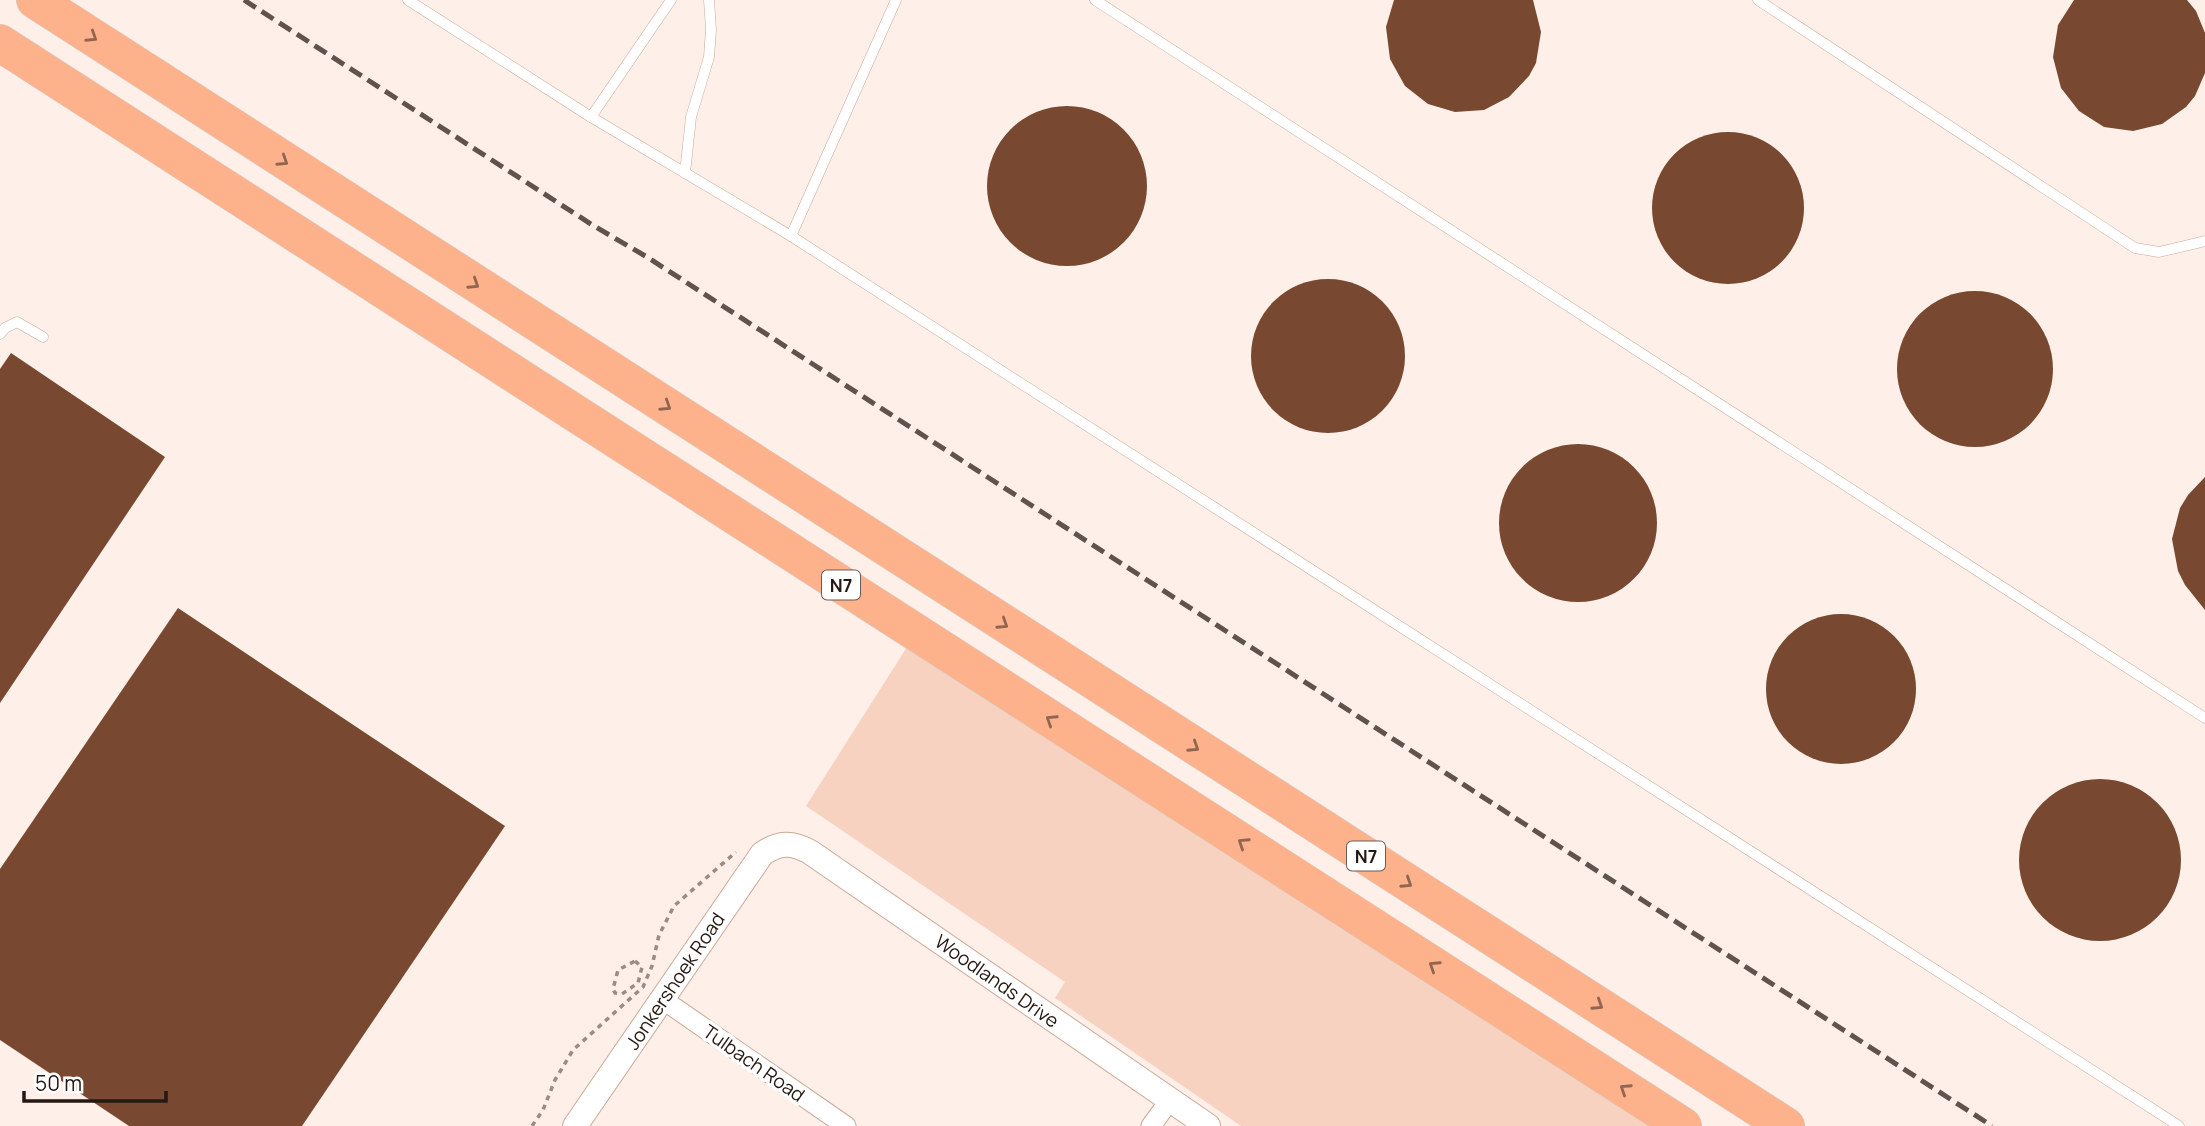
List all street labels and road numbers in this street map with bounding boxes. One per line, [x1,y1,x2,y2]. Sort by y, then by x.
road number: N7 [822,570,860,600]
road number: N7 [1347,842,1385,870]
street label: Jonkershoek Road [619,907,731,1055]
street label: Woodlands Drive [930,928,1064,1034]
street label: Tulbach Road [698,1018,810,1108]

